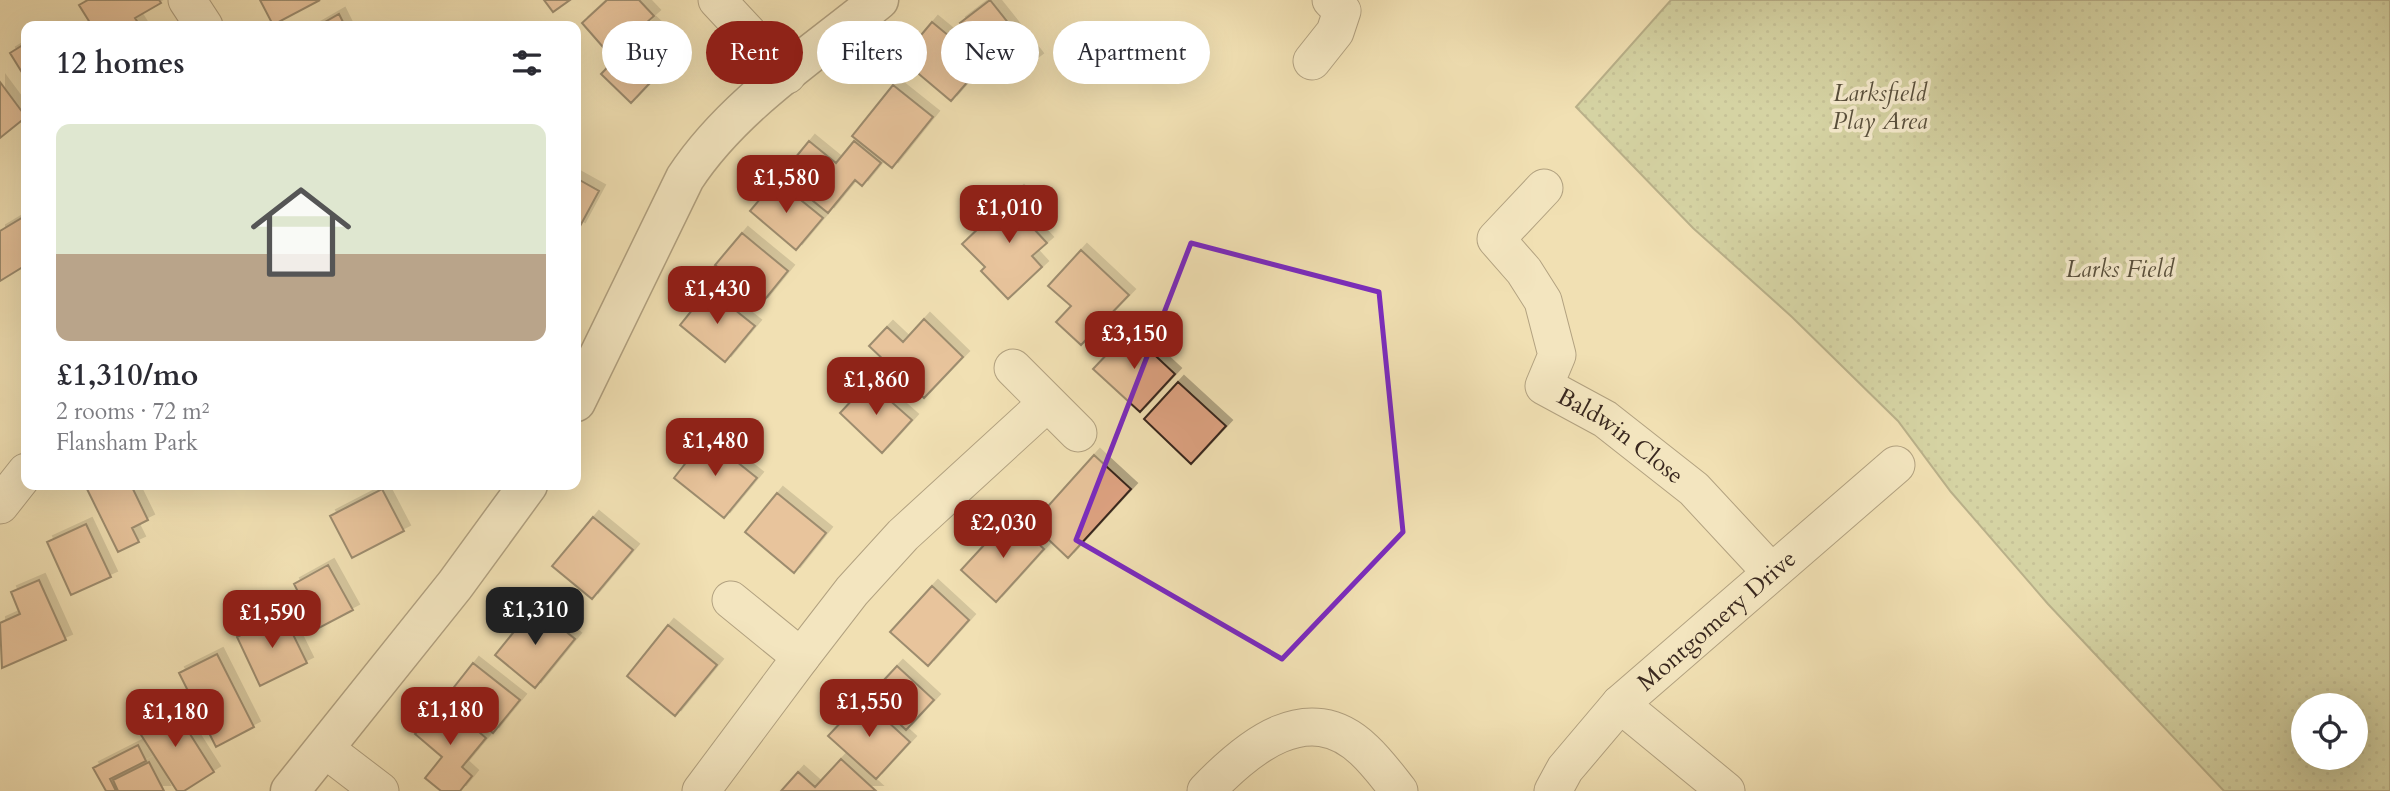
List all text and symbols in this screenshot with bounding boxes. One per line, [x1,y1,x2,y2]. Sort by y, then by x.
chip: Buy [602,21,692,84]
chip: Rent [706,21,803,84]
chip: Filters [817,21,927,84]
chip: New [941,21,1039,84]
chip: Apartment [1053,21,1210,84]
text: 12 homes [56,43,185,84]
icon: filters [508,44,546,82]
park label: Larksfield Play Area [1832,77,1928,138]
pin: £1,580 [729,156,843,215]
text: £1,580 [753,162,819,193]
icon: home [238,169,364,295]
pin: £1,010 [952,186,1066,245]
text: £1,010 [976,192,1042,223]
park label: Larks Field [2066,253,2176,286]
pin: £1,430 [660,266,774,326]
text: £1,430 [684,273,750,304]
pin: £3,150 [1077,312,1191,371]
text: £3,150 [1101,318,1167,349]
text: £1,310/mo [56,355,198,396]
pin: £1,860 [819,358,933,417]
text: £1,860 [843,364,909,395]
street label: Baldwin Close [1551,380,1691,492]
text: 2 rooms · 72 m² [56,396,209,427]
pin: £1,480 [658,419,772,478]
text: £1,480 [682,425,748,456]
text: Flansham Park [56,427,198,458]
pin: £2,030 [946,500,1060,560]
text: £2,030 [970,507,1036,538]
street label: Montgomery Drive [1630,543,1803,699]
pin: £1,310 [478,588,592,647]
pin: £1,590 [215,590,329,650]
text: £1,310 [502,594,568,625]
text: £1,590 [239,597,305,628]
pin: £1,550 [812,680,926,739]
text: £1,550 [836,686,902,717]
pin: £1,180 [393,688,507,747]
pin: £1,180 [118,690,232,749]
map controls [2291,693,2368,770]
button: locate [2291,693,2368,770]
text: £1,180 [417,694,483,725]
text: £1,180 [142,696,208,727]

